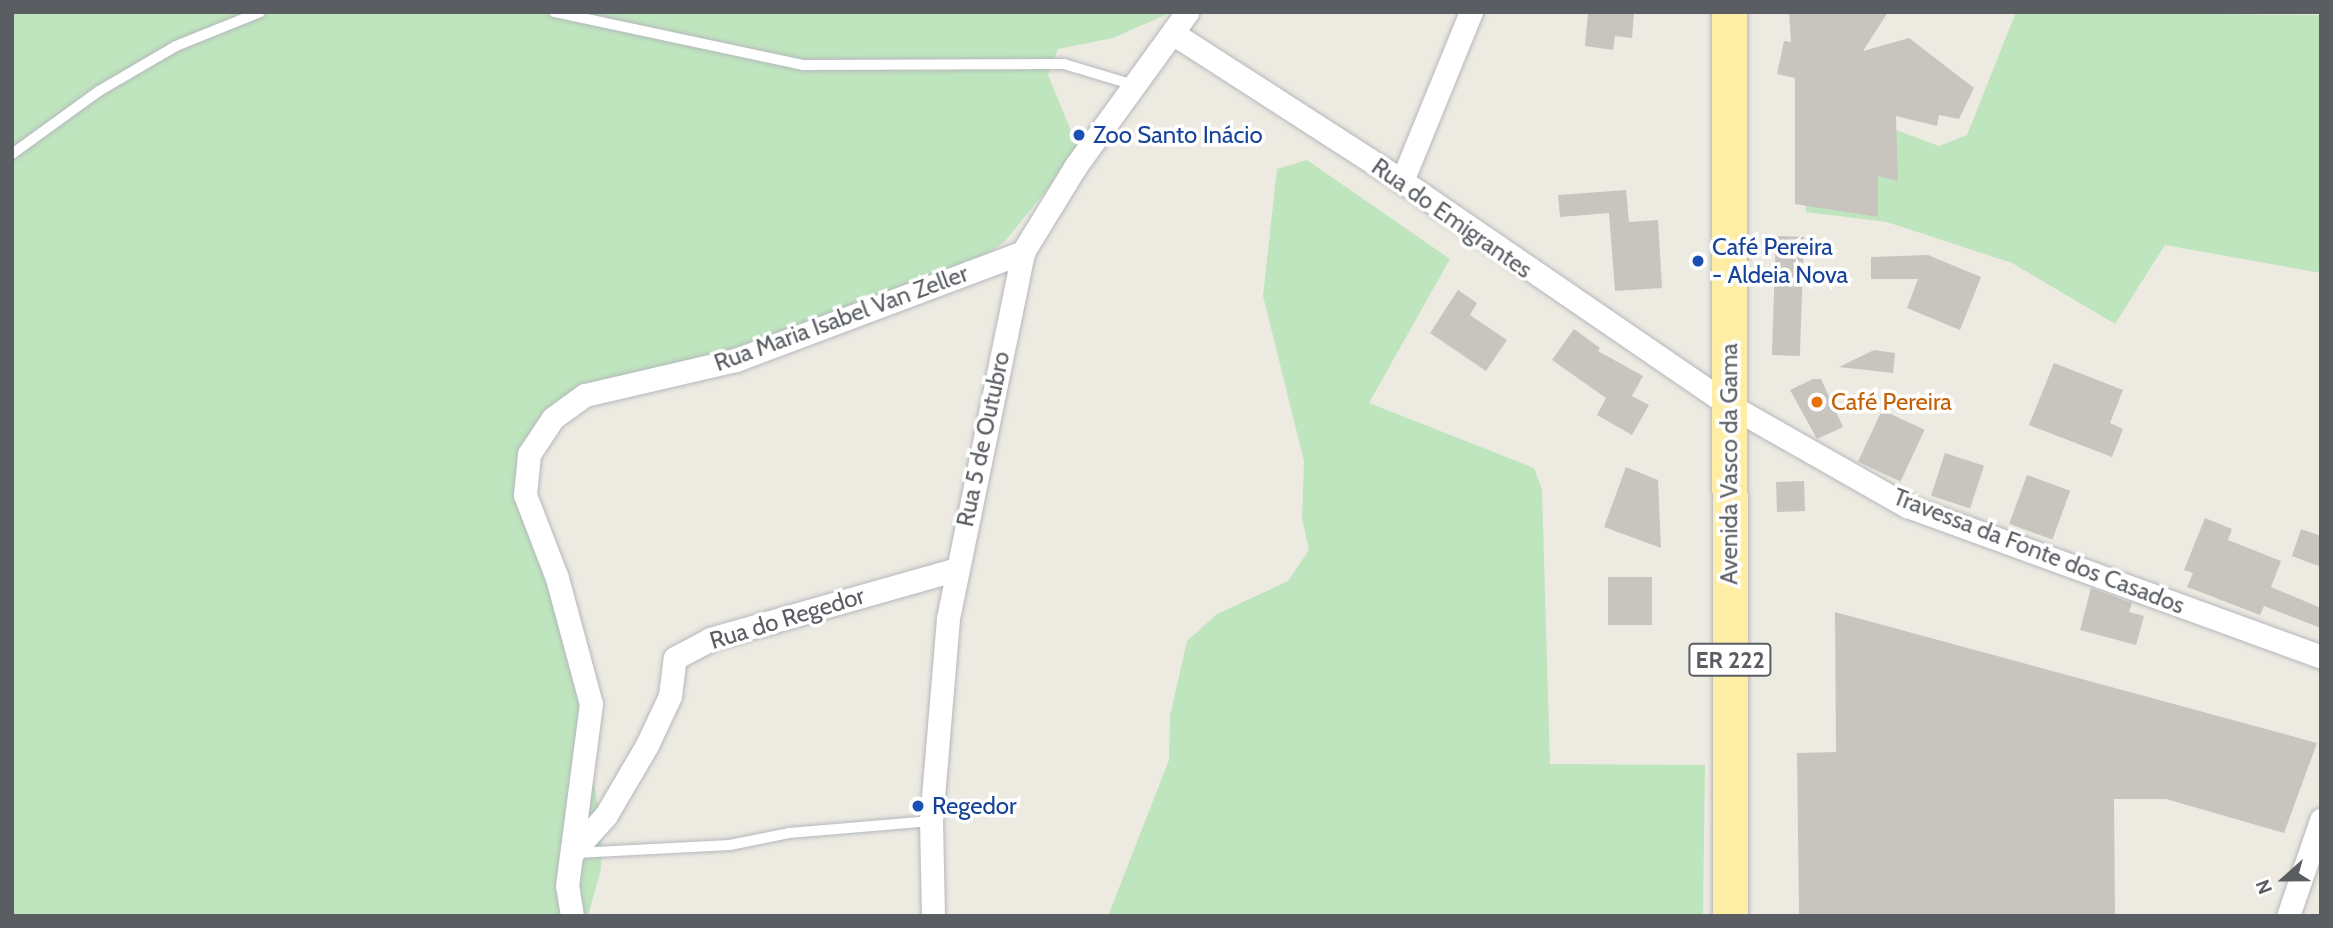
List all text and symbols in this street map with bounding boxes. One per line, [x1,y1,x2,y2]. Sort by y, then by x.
place label: Zoo Santo Inácio [1093,121,1263,149]
marker: Zoo Santo Inácio [1071,127,1087,143]
street label: Rua do Emigrantes [1366,152,1538,284]
place label: Café Pereira - Aldeia Nova [1712,233,1848,289]
marker: Café Pereira - Aldeia Nova [1690,253,1706,269]
street label: Rua Maria Isabel Van Zeller [710,259,972,377]
street label: Avenida Vasco da Gama [1715,343,1743,585]
street label: Rua 5 de Outubro [950,349,1016,529]
place label: Café Pereira [1831,388,1952,416]
marker: Café Pereira [1809,394,1825,410]
street label: Travessa da Fonte dos Casados [1889,482,2189,620]
street label: Rua do Regedor [706,581,868,655]
road number: ER 222 [1688,640,1772,680]
place label: Regedor [932,792,1017,820]
marker: Regedor [910,798,926,814]
north arrow [2249,844,2319,914]
text: N [2251,876,2277,897]

